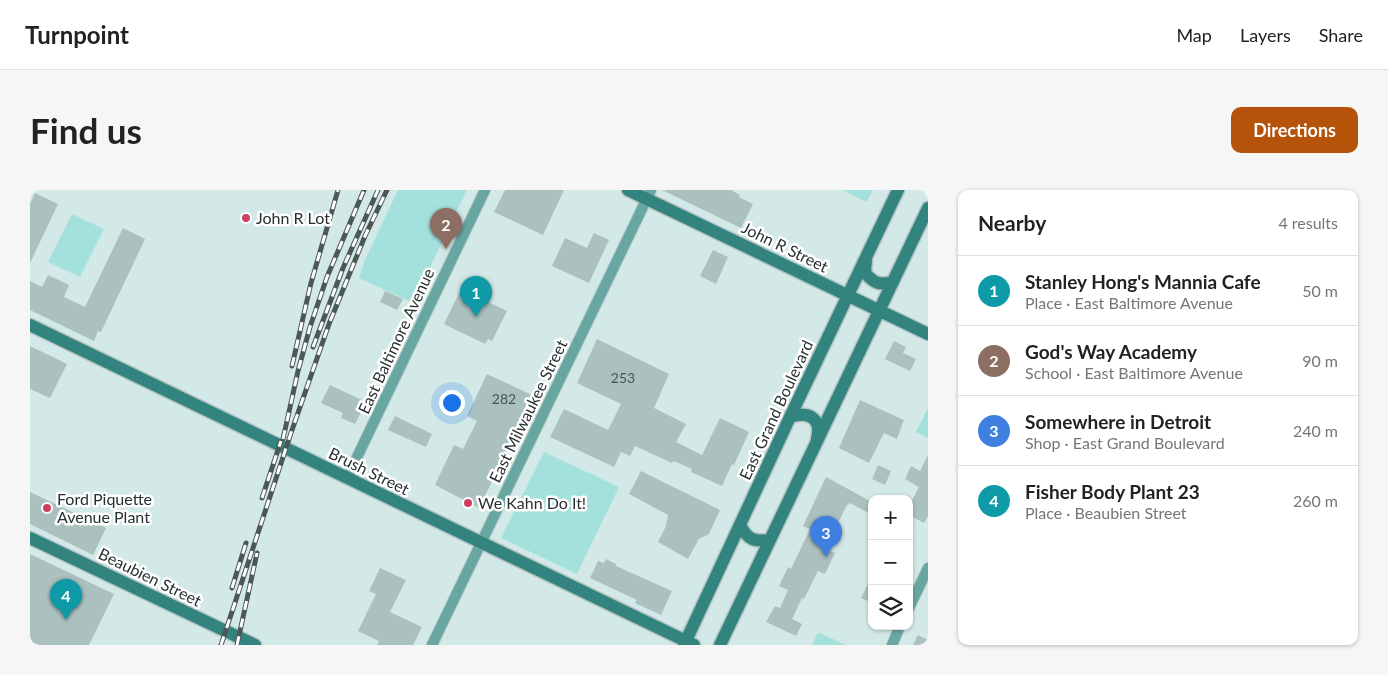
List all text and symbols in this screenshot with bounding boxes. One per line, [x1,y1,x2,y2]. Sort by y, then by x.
text: Turnpoint [25,20,129,49]
text: Map [1176,24,1212,46]
text: Layers [1240,24,1291,46]
text: Share [1319,24,1363,46]
button: Directions [1231,107,1358,153]
text: Find us [30,109,142,151]
place label: John R Lot [256,208,330,227]
pin: 2 [430,208,462,249]
text: Nearby [978,210,1046,235]
marker: John R Lot [240,212,252,224]
text: 4 results [1278,213,1338,232]
street label: John R Street [739,217,832,276]
street label: East Baltimore Avenue [353,265,438,417]
text: Stanley Hong's Mannia Cafe [1025,270,1261,293]
pin: 1 [460,276,492,317]
text: 1 [989,281,999,300]
text: 50 m [1302,281,1338,300]
text: Place · East Baltimore Avenue [1025,293,1233,312]
street label: East Milwaukee Street [485,336,570,485]
street label: East Grand Boulevard [735,337,816,483]
text: God's Way Academy [1025,340,1197,363]
text: 2 [989,351,999,370]
text: 90 m [1302,351,1338,370]
text: School · East Baltimore Avenue [1025,363,1243,382]
house number: 253 [611,369,635,386]
your location [439,390,465,416]
house number: 282 [492,390,516,407]
text: Somewhere in Detroit [1025,410,1211,433]
text: 3 [989,421,999,440]
text: 240 m [1293,421,1338,440]
text: Shop · East Grand Boulevard [1025,433,1225,452]
street label: Brush Street [326,443,413,498]
text: Fisher Body Plant 23 [1025,480,1200,503]
place label: Ford Piquette Avenue Plant [57,489,152,526]
text: 4 [989,491,999,510]
text: 260 m [1293,491,1338,510]
place label: We Kahn Do It! [478,493,586,512]
map controls [868,495,913,630]
button: + [868,495,913,540]
marker: We Kahn Do It! [462,497,474,509]
marker: Ford Piquette Avenue Plant [41,502,53,514]
text: Place · Beaubien Street [1025,503,1187,522]
pin: 3 [810,516,842,557]
button: − [868,540,913,585]
street label: Beaubien Street [96,543,205,610]
pin: 4 [50,579,82,620]
button: layers [868,585,913,630]

